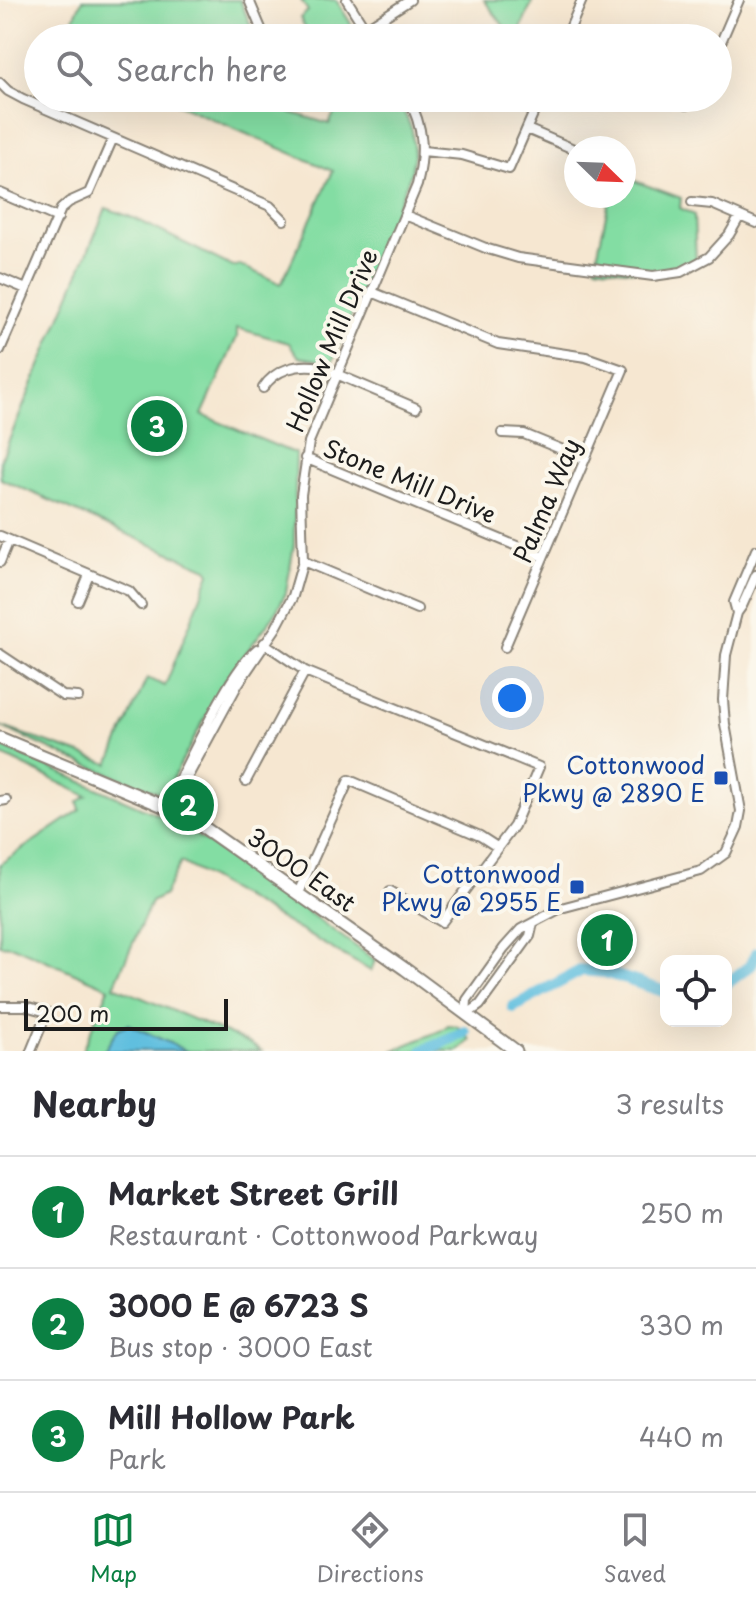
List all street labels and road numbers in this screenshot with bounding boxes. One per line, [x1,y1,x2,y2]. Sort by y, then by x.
street label: Hollow Mill Drive [276,243,386,437]
street label: Stone Mill Drive [318,429,502,531]
street label: Palma Way [504,432,588,568]
street label: 3000 East [240,818,364,920]

